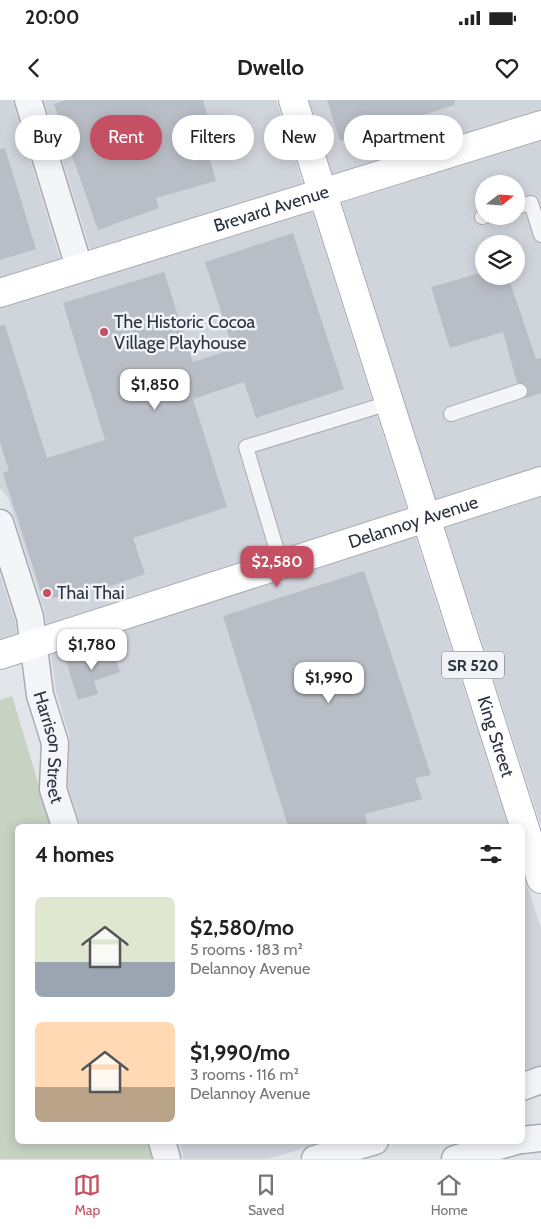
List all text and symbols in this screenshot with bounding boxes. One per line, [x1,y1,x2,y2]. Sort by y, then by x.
text: 20:00 [25,6,80,29]
icon: back [20,54,48,82]
text: Dwello [237,54,304,81]
icon: heart [493,54,521,82]
chip: Buy [15,115,80,160]
chip: Rent [90,115,162,160]
chip: Filters [172,115,254,160]
chip: New [264,115,334,160]
chip: Apartment [344,115,463,160]
north arrow [475,175,525,225]
map controls [475,175,525,285]
street label: Brevard Avenue [211,181,331,237]
button: layers [475,235,525,285]
place label: The Historic Cocoa Village Playhouse [114,311,256,354]
marker: The Historic Cocoa Village Playhouse [98,326,110,338]
pin: $1,850 [114,368,196,411]
text: $1,850 [131,375,179,394]
street label: Delannoy Avenue [345,491,481,553]
pin: $2,580 [236,546,318,588]
text: $2,580 [251,552,303,571]
place label: Thai Thai [57,582,124,604]
marker: Thai Thai [41,587,53,599]
pin: $1,780 [51,628,133,671]
text: $1,780 [68,635,116,654]
road number: SR 520 [442,652,504,678]
pin: $1,990 [288,662,370,704]
text: $1,990 [305,668,353,687]
street label: Harrison Street [28,688,68,806]
street label: King Street [472,693,519,780]
icon: filters [477,840,505,868]
text: 4 homes [35,842,114,867]
text: $2,580/mo [190,915,294,940]
icon: home [75,917,135,977]
text: 5 rooms · 183 m² [190,940,303,959]
text: Delannoy Avenue [190,959,310,978]
text: $1,990/mo [190,1040,290,1065]
icon: home [75,1042,135,1102]
text: 3 rooms · 116 m² [190,1065,299,1084]
text: Delannoy Avenue [190,1084,310,1103]
tab: Map [73,1171,101,1219]
tab: Saved [248,1171,284,1219]
tab: Home [431,1171,468,1219]

